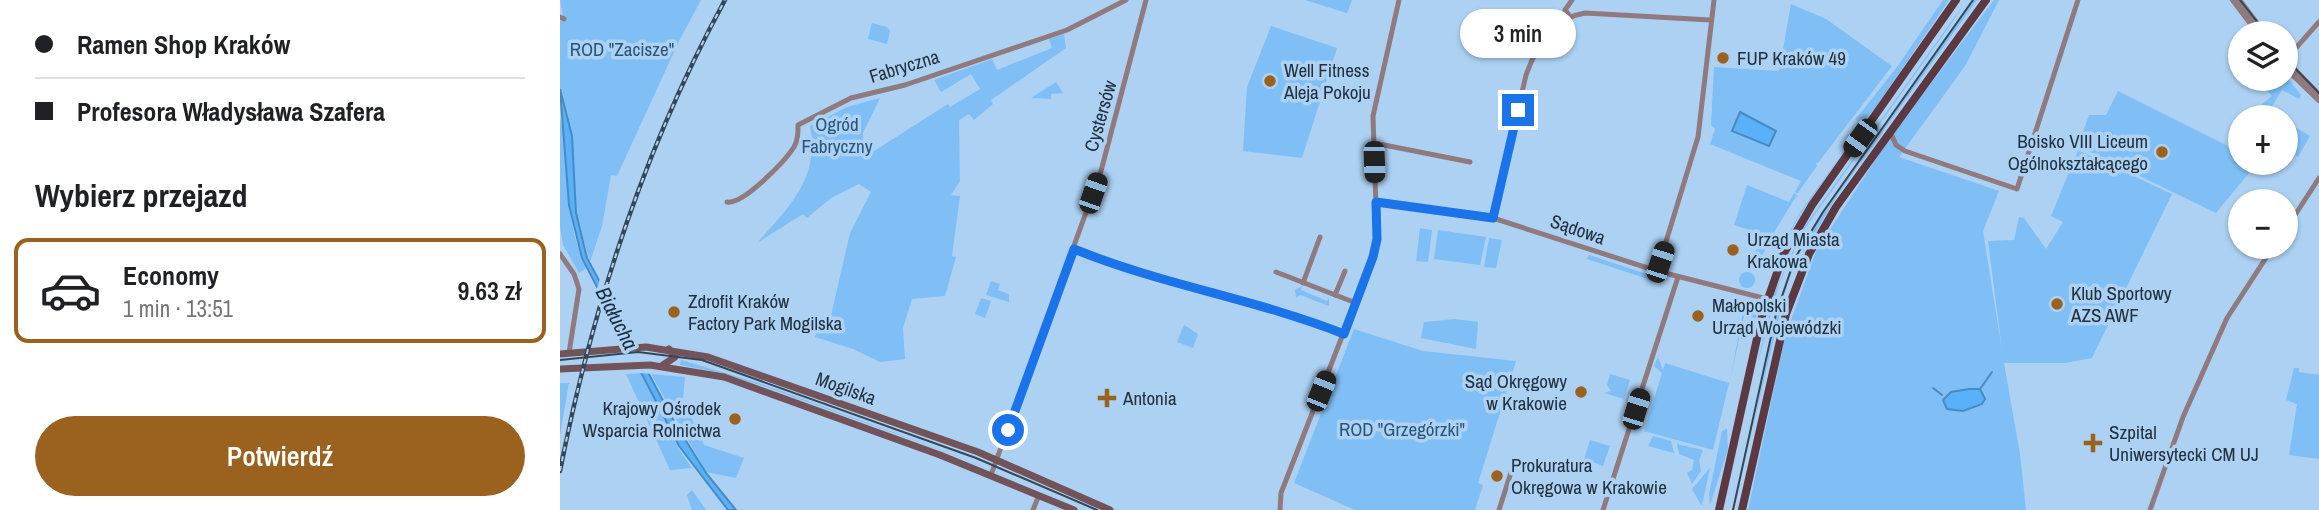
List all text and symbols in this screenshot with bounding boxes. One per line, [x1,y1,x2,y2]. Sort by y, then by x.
callout: 3 min [1460,8,1576,57]
text: 3 min [1494,18,1542,49]
map controls [2228,21,2298,259]
button: layers [2228,21,2298,91]
text: Ramen Shop Kraków [77,27,290,62]
park label: ROD "Zacisze" [570,36,674,62]
street label: Fabryczna [866,43,943,89]
place label: FUP Kraków 49 [1737,45,1846,71]
marker: FUP Kraków 49 [1715,50,1731,66]
place label: Well Fitness Aleja Pokoju [1283,57,1371,105]
marker: Well Fitness Aleja Pokoju [1262,73,1278,89]
street label: Cystersów [1077,77,1123,155]
text: Profesora Władysława Szafera [77,94,385,129]
route end [1502,94,1534,126]
button: + [2228,105,2298,175]
park label: Ogród Fabryczny [801,111,873,159]
car [1840,115,1881,161]
place label: Boisko VIII Liceum Ogólnokształcącego [2008,128,2148,176]
car [1363,141,1386,183]
marker: Boisko VIII Liceum Ogólnokształcącego [2154,144,2170,160]
car [1077,170,1110,216]
text: Wybierz przejazd [35,174,247,217]
button: − [2228,189,2298,259]
street label: Sądowa [1547,208,1609,251]
place label: Urząd Miasta Krakowa [1747,226,1840,274]
car [1644,239,1677,285]
marker: Urząd Miasta Krakowa [1725,242,1741,258]
text: Economy [123,258,219,293]
icon: car [39,259,102,322]
text: 9.63 zł [457,273,521,308]
place label: Klub Sportowy AZS AWF [2070,280,2172,328]
water label: Białucha [589,282,645,354]
place label: Zdrofit Kraków Factory Park Mogilska [688,288,843,336]
place label: Małopolski Urząd Wojewódzki [1712,292,1842,340]
text: 1 min · 13:51 [123,293,233,324]
marker: Klub Sportowy AZS AWF [2049,296,2065,312]
marker: Zdrofit Kraków Factory Park Mogilska [666,304,682,320]
marker: Małopolski Urząd Wojewódzki [1690,308,1706,324]
street label: Mogilska [812,365,880,411]
car [1304,368,1339,414]
place label: Sąd Okręgowy w Krakowie [1465,368,1567,416]
marker: Sąd Okręgowy w Krakowie [1573,384,1589,400]
place label: Antonia [1122,385,1177,411]
car [1620,386,1653,432]
marker: Antonia [1097,388,1117,408]
place label: Krajowy Ośrodek Wsparcia Rolnictwa [582,395,721,443]
marker: Krajowy Ośrodek Wsparcia Rolnictwa [727,411,743,427]
route start [992,414,1024,446]
button: Potwierdź [35,416,525,496]
park label: ROD "Grzegórzki" [1339,416,1465,442]
place label: Szpital Uniwersytecki CM UJ [2109,419,2259,467]
marker: Szpital Uniwersytecki CM UJ [2083,433,2103,453]
place label: Prokuratura Okręgowa w Krakowie [1511,452,1667,500]
marker: Prokuratura Okręgowa w Krakowie [1489,468,1505,484]

